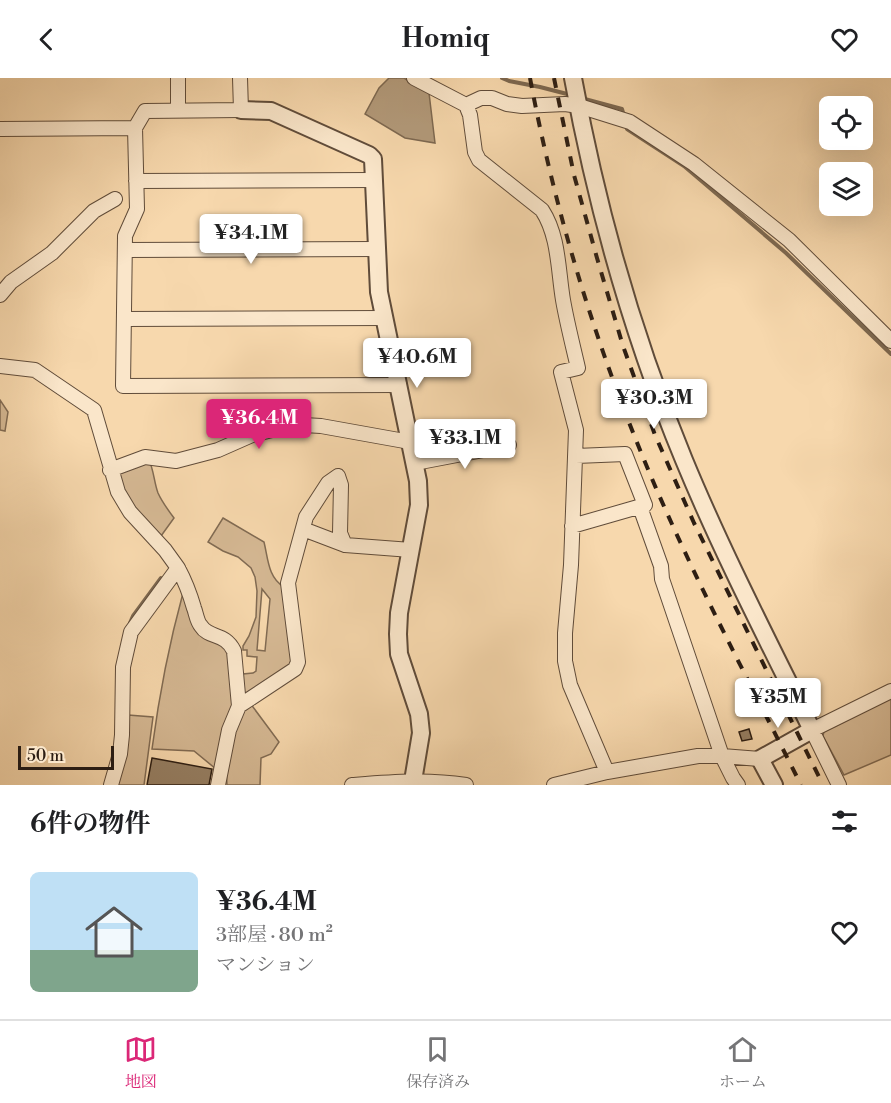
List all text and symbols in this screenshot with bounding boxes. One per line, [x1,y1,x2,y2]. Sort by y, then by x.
text: Homiq [401,22,490,56]
icon: back [30,23,63,56]
icon: heart [828,23,861,56]
map controls [819,96,873,216]
button: locate [819,96,873,150]
button: layers [819,162,873,216]
pin: ¥34.1M [202,214,300,265]
text: ¥34.1M [214,221,288,246]
pin: ¥40.6M [368,338,466,389]
text: ¥40.6M [377,345,457,370]
pin: ¥30.3M [605,379,703,430]
text: ¥30.3M [615,386,693,411]
pin: ¥36.4M [210,399,308,450]
text: ¥36.4M [220,406,298,431]
pin: ¥33.1M [416,419,514,470]
text: ¥33.1M [428,426,502,451]
pin: ¥35M [742,678,814,729]
text: ¥35M [749,685,807,710]
scale bar [18,743,114,770]
text: 50 m [27,746,64,766]
icon: filters [828,805,861,838]
text: 6件の物件 [30,808,150,840]
text: ¥36.4M [216,886,317,918]
icon: home [78,896,150,968]
icon: heart [828,916,861,949]
text: 3部屋 · 80 m² [216,923,333,948]
text: マンション [216,953,315,978]
tab: 地図 [124,1033,157,1092]
tab: 保存済み [406,1033,470,1092]
tab: ホーム [719,1033,767,1092]

